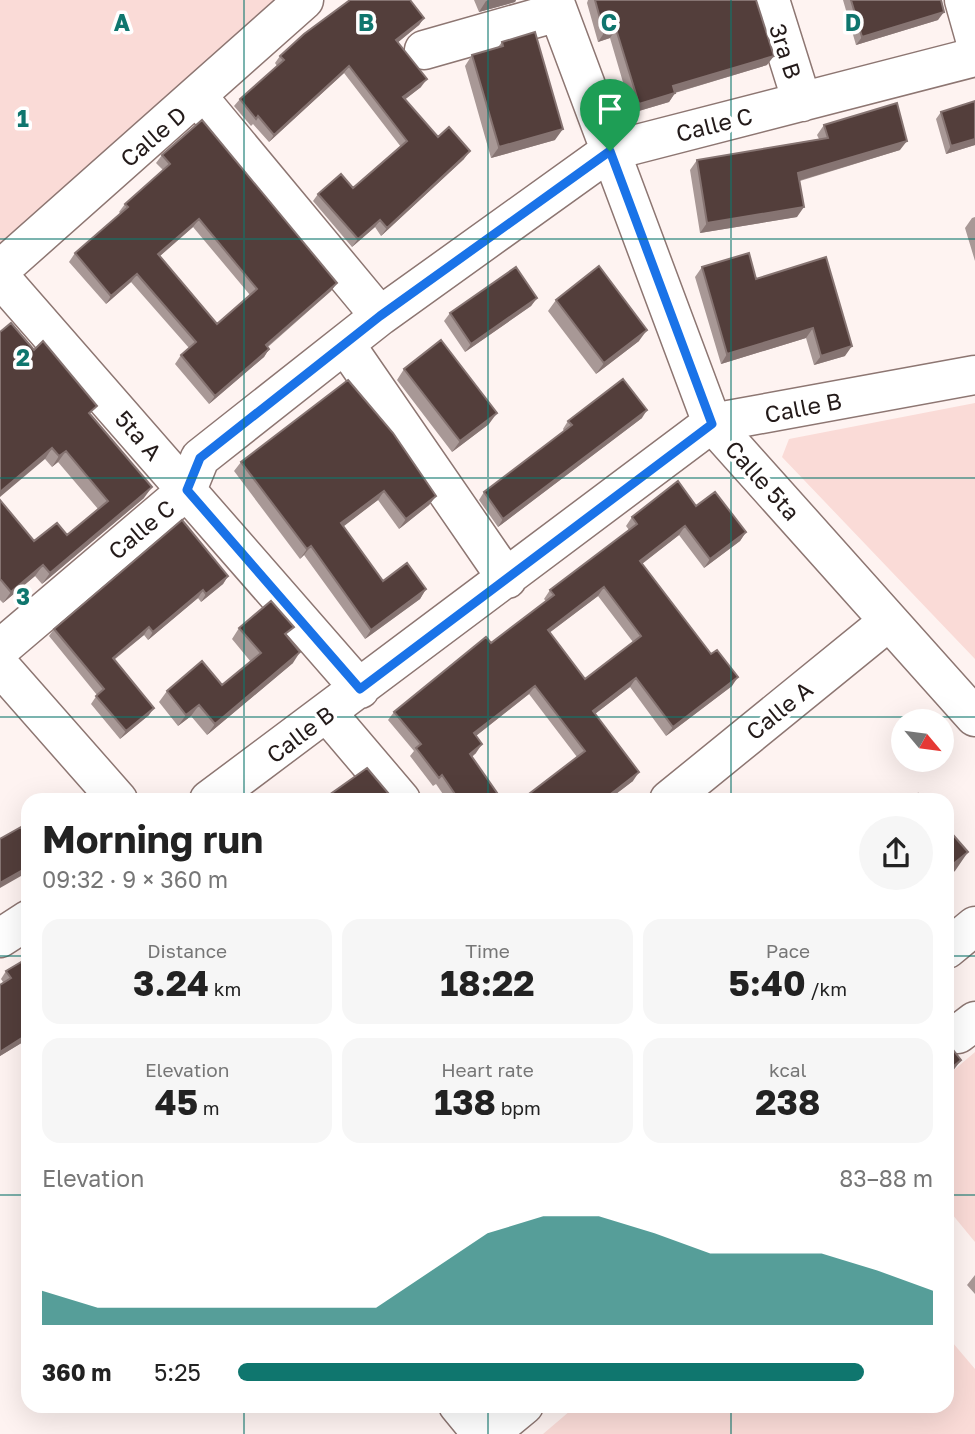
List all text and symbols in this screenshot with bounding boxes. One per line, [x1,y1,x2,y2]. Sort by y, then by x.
text: A [114,8,131,36]
text: B [358,8,374,36]
text: C [601,8,617,36]
text: D [845,8,861,36]
street label: 3ra B [764,20,808,82]
pin [580,79,640,151]
icon: arrive [591,90,629,128]
street label: Calle D [114,100,192,172]
street label: Calle C [673,101,755,147]
text: 1 [17,104,29,132]
text: 2 [16,343,30,371]
street label: Calle B [762,386,844,428]
street label: 5ta A [110,404,168,466]
street label: Calle 5ta [720,434,806,526]
street label: Calle C [102,493,180,565]
text: 3 [16,582,30,610]
street label: Calle A [740,675,818,745]
street label: Calle B [261,699,339,769]
north arrow [891,709,954,772]
map controls [891,709,954,772]
text: Morning run [42,816,263,861]
button: share [859,816,933,890]
text: 09:32 · 9 × 360 m [42,865,228,893]
text: Distance [147,939,227,962]
text: Time [465,939,510,962]
text: Pace [766,939,810,962]
text: 3.24 [133,962,209,1004]
text: 18:22 [440,962,535,1004]
text: 5:40 [729,962,806,1004]
text: km [209,977,241,1000]
text: /km [806,977,847,1000]
text: Elevation [145,1058,229,1081]
text: Heart rate [441,1058,534,1081]
text: kcal [769,1058,807,1081]
text: 45 [155,1081,198,1123]
text: 138 [434,1081,496,1123]
text: 238 [755,1081,820,1123]
text: m [198,1096,220,1119]
text: bpm [496,1096,541,1119]
text: Elevation [42,1164,144,1192]
text: 83–88 m [839,1164,933,1192]
text: 360 m [42,1358,111,1386]
text: 5:25 [154,1358,201,1386]

